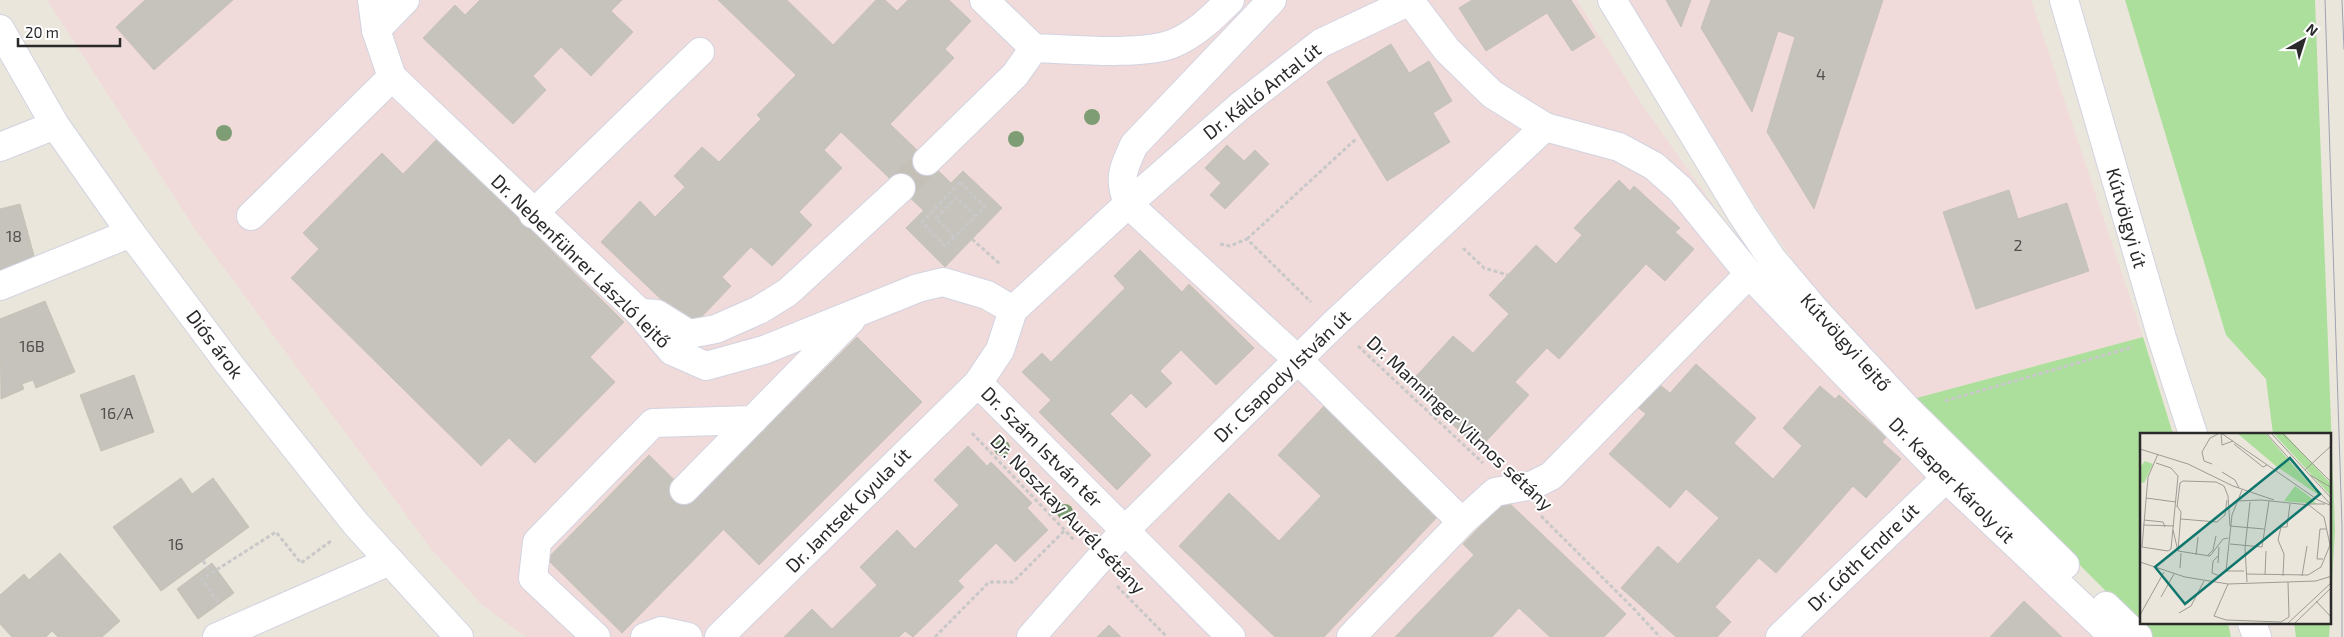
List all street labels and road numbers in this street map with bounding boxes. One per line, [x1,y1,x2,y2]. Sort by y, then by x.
street label: Dr. Kálló Antal út [1198,37,1325,144]
street label: Kútvölgyi út [2102,165,2153,271]
street label: Dr. Nebenführer László lejtő [487,169,676,352]
street label: Kútvölgyi lejtő [1796,288,1896,395]
street label: Diós árok [182,305,249,383]
street label: Dr. Csapody István út [1209,305,1355,447]
street label: Dr. Manninger Vilmos sétány [1362,330,1558,515]
street label: Dr. Szám István tér [977,381,1108,512]
street label: Dr. Kasper Károly út [1885,412,2020,547]
street label: Dr. Noszkay Aurél sétány [986,429,1151,598]
street label: Dr. Jantsek Gyula út [780,442,915,577]
street label: Dr. Góth Endre út [1802,498,1923,615]

